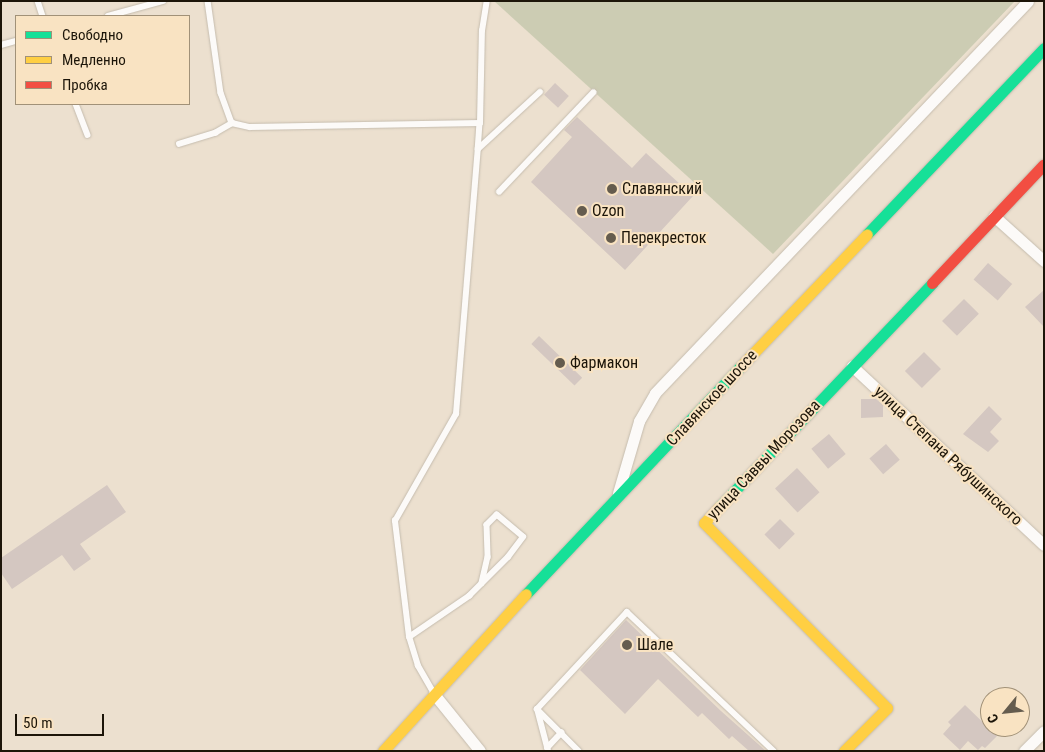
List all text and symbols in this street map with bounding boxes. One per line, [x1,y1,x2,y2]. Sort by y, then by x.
legend [15,15,190,105]
text: Свободно [62,26,123,44]
text: Медленно [62,51,126,69]
text: Пробка [62,76,108,94]
place label: Славянский [622,179,702,199]
marker: Славянский [606,183,618,195]
place label: Ozon [592,201,624,221]
marker: Ozon [576,205,588,217]
place label: Перекресток [621,228,706,248]
marker: Перекресток [605,232,617,244]
street label: Славянское шоссе [663,346,761,450]
place label: Фармакон [570,353,638,373]
marker: Фармакон [554,357,566,369]
street label: улица Степана Рябушинского [870,382,1026,530]
street label: улица Саввы Морозова [704,396,824,524]
place label: Шале [637,635,673,655]
marker: Шале [621,639,633,651]
north arrow [980,687,1030,737]
scale bar [18,704,106,736]
text: С [984,711,1002,726]
text: 50 m [23,714,53,732]

